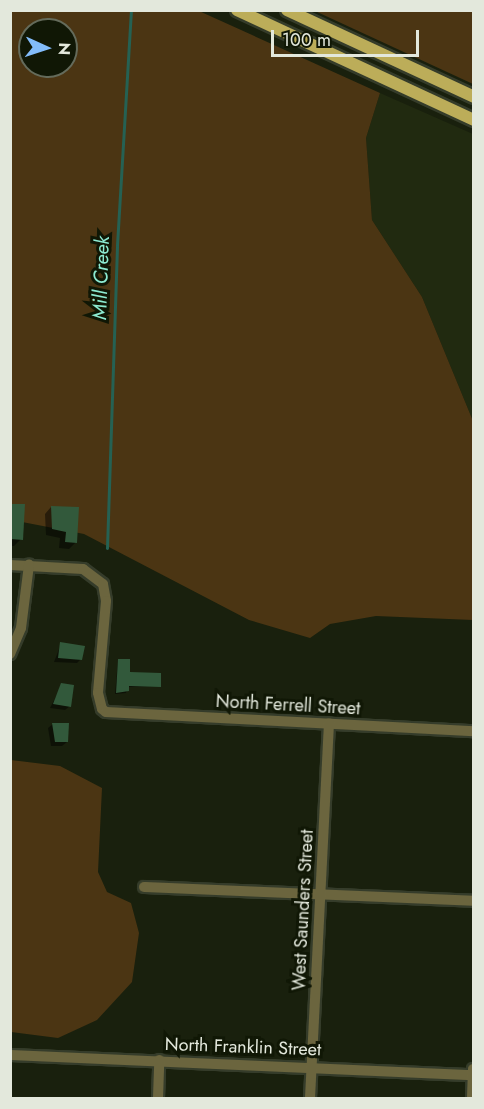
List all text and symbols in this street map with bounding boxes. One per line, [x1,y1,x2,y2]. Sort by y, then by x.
north arrow [18,18,78,78]
scale bar [274,18,422,56]
text: 100 m [282,27,331,53]
text: N [53,42,76,56]
water label: Mill Creek [88,236,114,320]
street label: North Ferrell Street [215,690,361,720]
street label: West Saunders Street [288,829,318,991]
street label: North Franklin Street [164,1033,322,1061]

